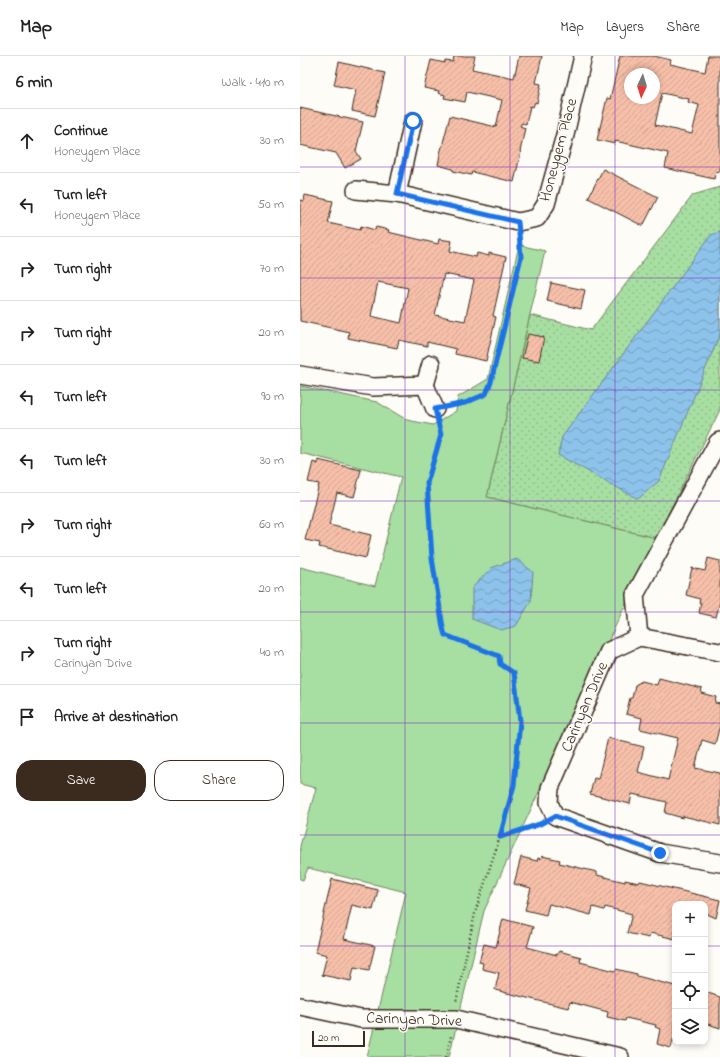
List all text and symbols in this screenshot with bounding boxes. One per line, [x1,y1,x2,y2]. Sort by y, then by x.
text: Map [20,14,52,41]
text: Map [560,17,584,38]
text: Layers [606,17,644,38]
text: Share [666,17,700,38]
north arrow [624,68,660,104]
text: 6 min [16,70,52,95]
text: Walk · 410 m [221,73,284,92]
street label: Honeygem Place [534,95,585,204]
route start [404,112,422,130]
text: Continue [54,120,108,142]
icon: ahead [16,130,38,152]
text: 30 m [260,131,284,150]
text: Honeygem Place [54,142,140,161]
text: Turn left [54,184,107,206]
icon: left [16,194,38,216]
text: 50 m [258,195,284,214]
text: Honeygem Place [54,206,140,225]
icon: right [16,258,38,280]
text: Turn right [54,258,112,280]
text: 70 m [260,259,284,278]
icon: right [16,322,38,344]
text: Turn right [54,322,112,344]
text: 20 m [259,323,284,342]
icon: left [16,386,38,408]
text: Turn left [54,386,107,408]
text: 90 m [261,387,284,406]
icon: left [16,450,38,472]
text: Turn left [54,450,107,472]
text: 30 m [260,451,284,470]
icon: right [16,514,38,536]
text: Turn right [54,514,112,536]
text: 60 m [259,515,284,534]
icon: left [16,578,38,600]
text: Turn left [54,578,107,600]
text: 20 m [259,579,284,598]
text: Turn right [54,632,112,654]
icon: right [16,642,38,664]
text: 40 m [260,643,284,662]
text: Carinyan Drive [54,654,132,673]
street label: Carinyan Drive [555,657,615,756]
icon: arrive [16,706,38,728]
text: Arrive at destination [54,706,178,728]
button: Save [16,760,146,801]
button: Share [154,760,284,801]
route end [651,844,669,862]
map controls [672,901,708,1045]
button: + [672,901,708,937]
button: − [672,937,708,973]
button: locate [672,973,708,1009]
street label: Carinyan Drive [366,1006,463,1034]
button: layers [672,1009,708,1045]
scale bar [312,1029,365,1048]
text: 20 m [318,1030,340,1046]

